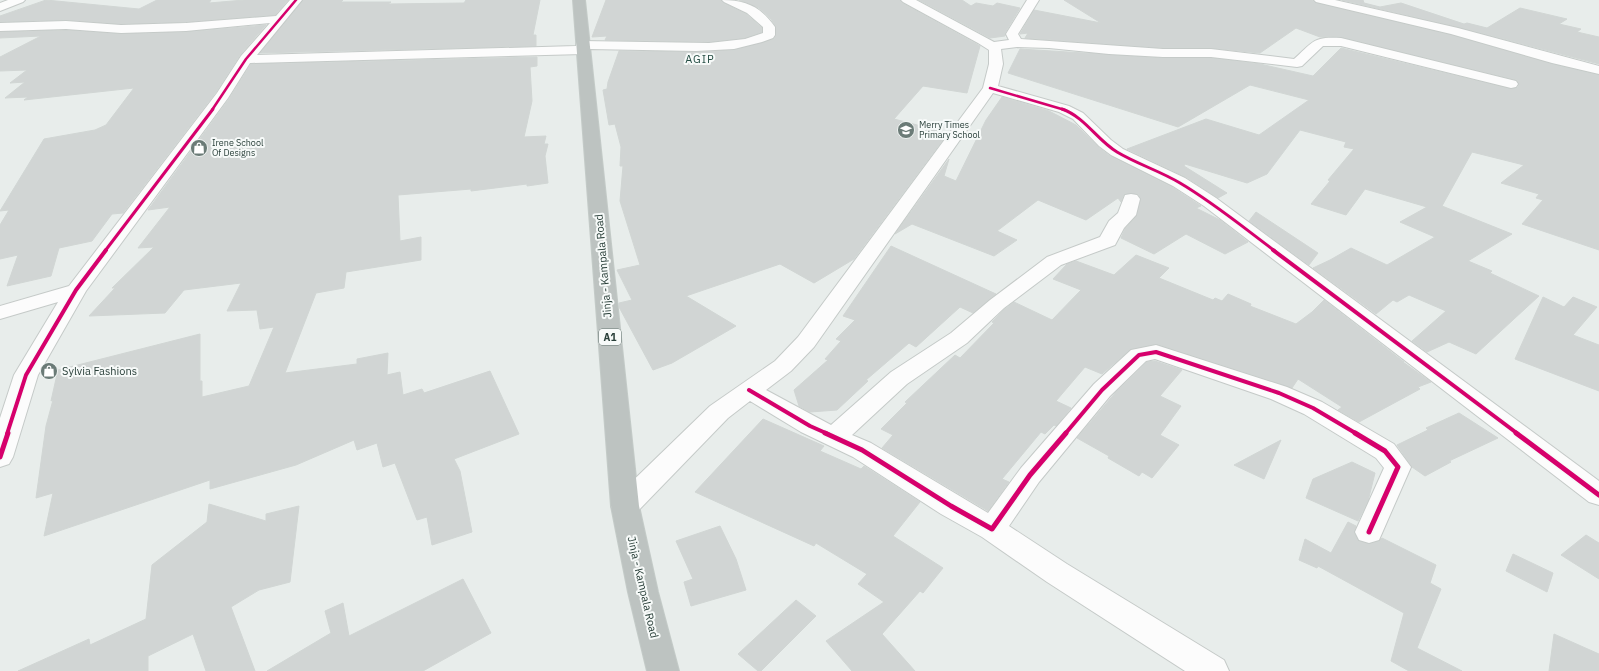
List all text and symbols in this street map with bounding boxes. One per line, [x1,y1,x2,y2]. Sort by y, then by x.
district label: AGIP [685,52,715,66]
place label: Merry Times Primary School [919,119,981,140]
school or university icon: Merry Times Primary School [896,120,916,140]
place label: Irene School Of Designs [212,137,264,158]
shop icon: Irene School Of Designs [189,138,209,158]
street label: Jinja - Kampala Road [591,214,615,318]
road number: A1 [599,329,621,345]
shop icon: Sylvia Fashions [39,361,59,381]
place label: Sylvia Fashions [62,364,137,378]
street label: Jinja - Kampala Road [624,535,662,639]

